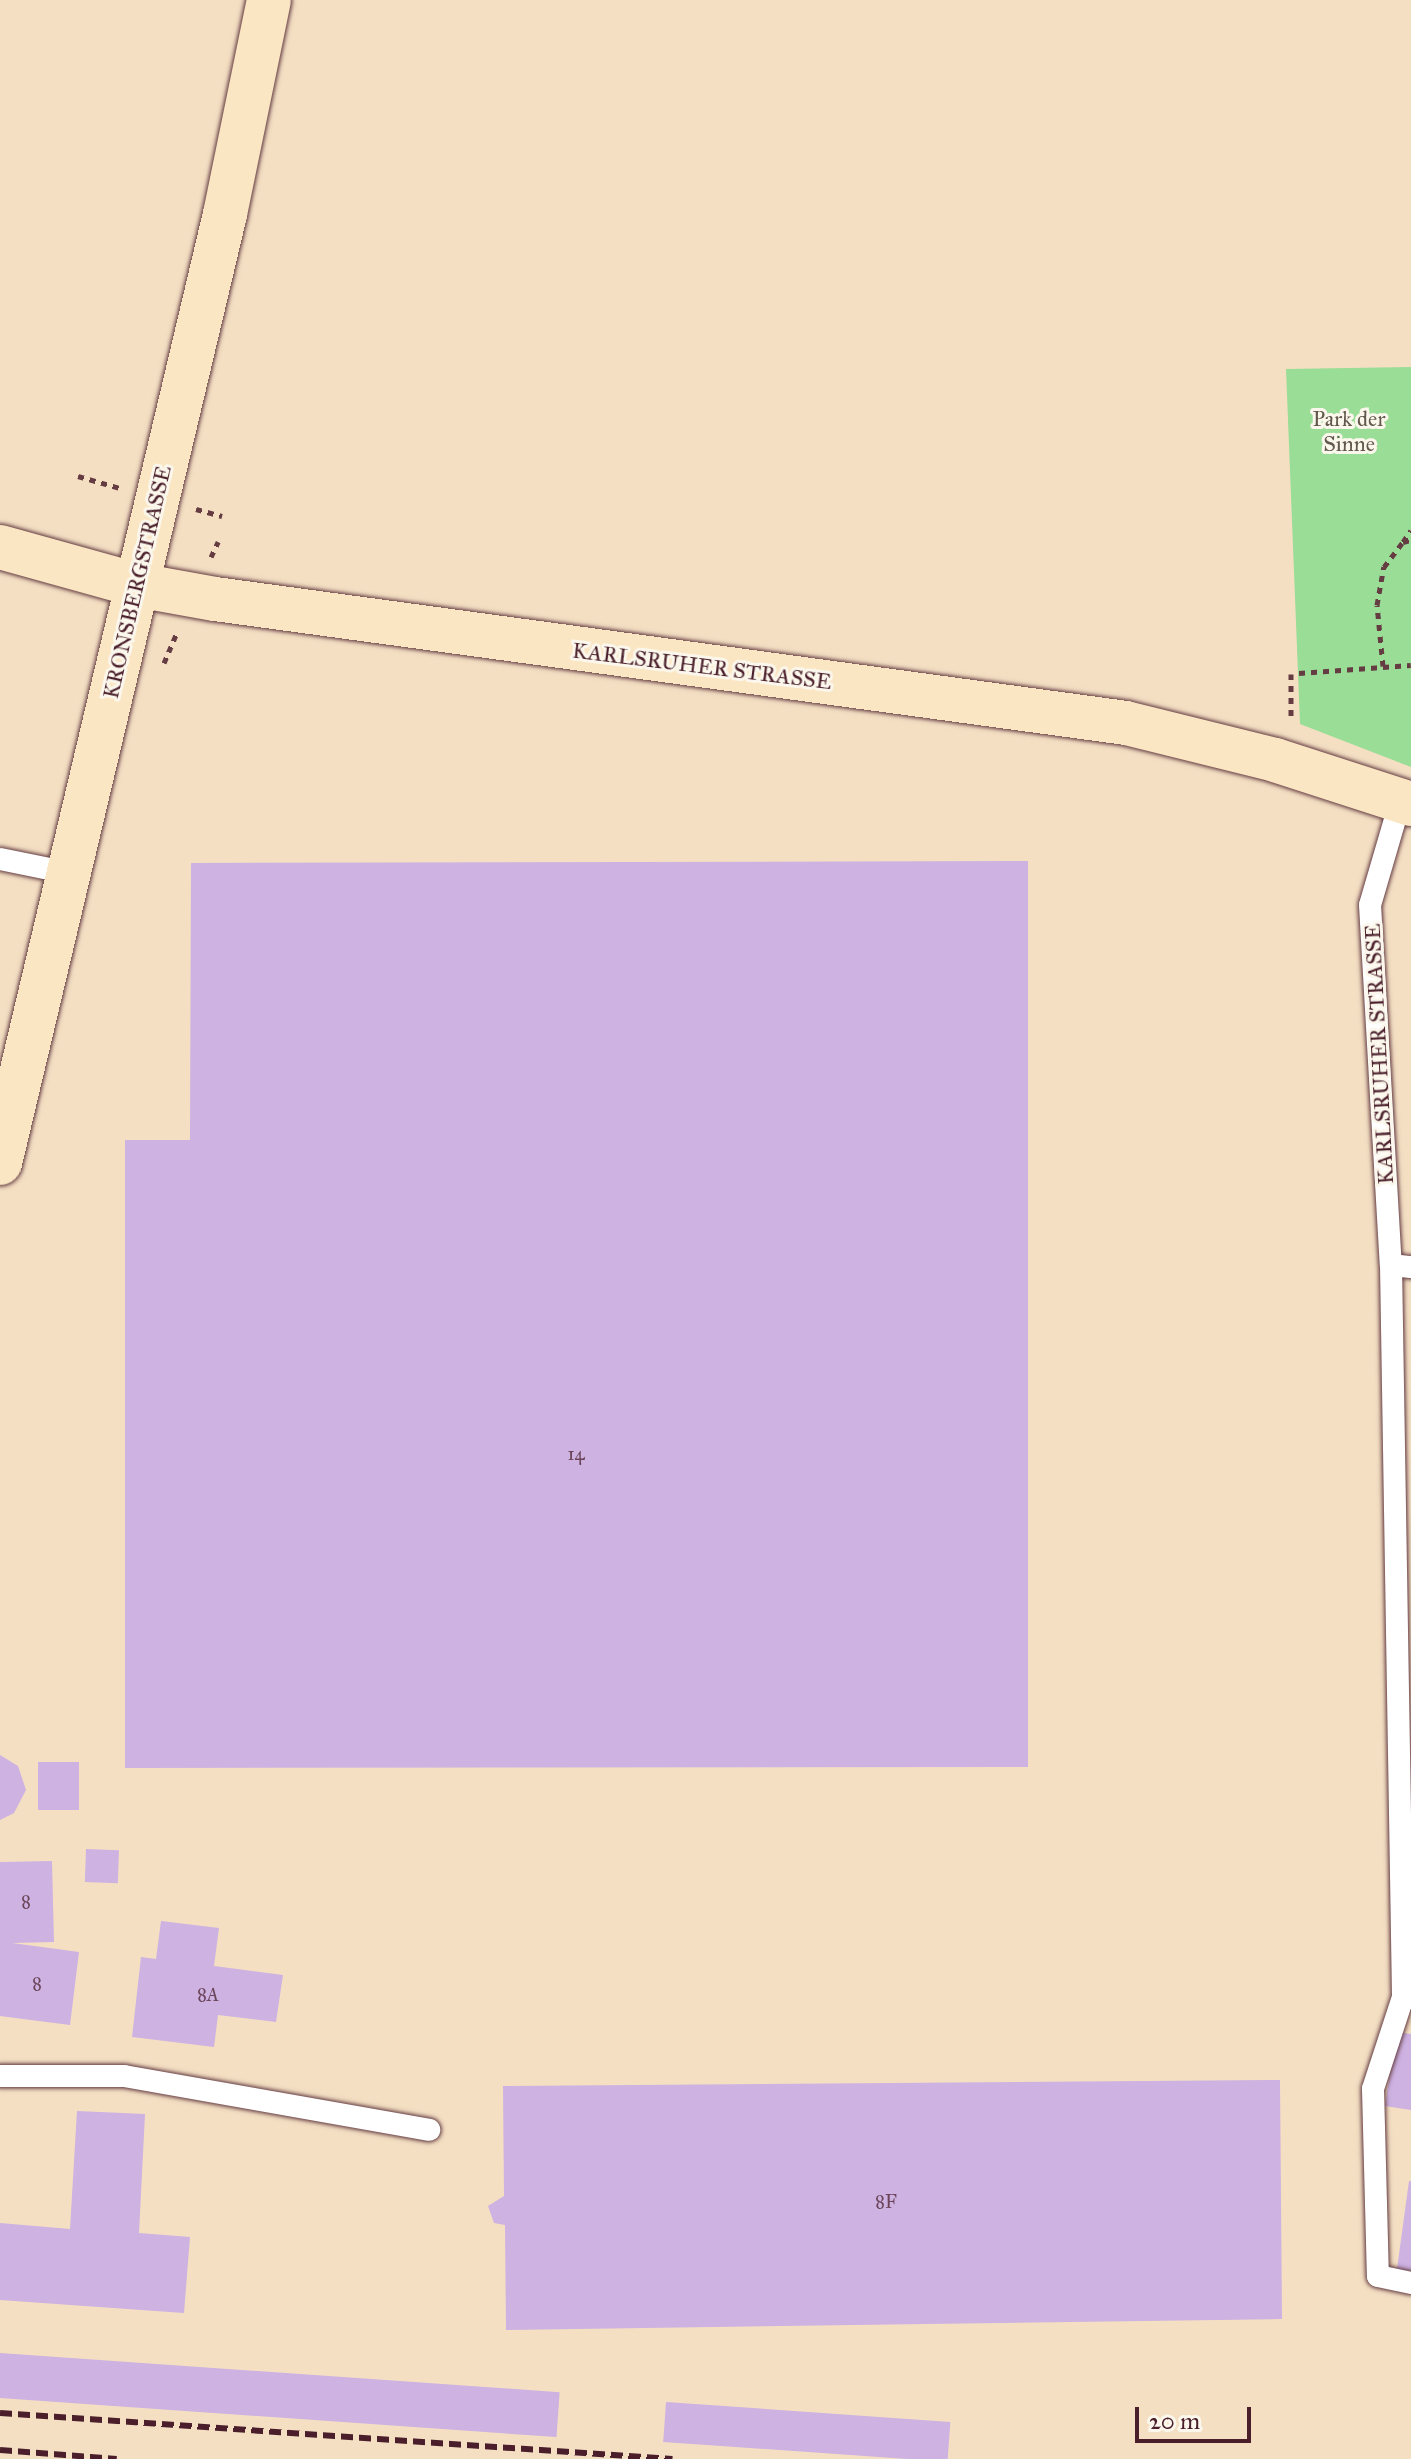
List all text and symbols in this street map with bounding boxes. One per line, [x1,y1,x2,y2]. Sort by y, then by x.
park label: Park der Sinne [1313,405,1385,456]
street label: KRONSBERGSTRASSE [97,463,177,701]
street label: KARLSRUHER STRASSE [571,637,833,695]
street label: KARLSRUHER STRASSE [1359,923,1399,1185]
house number: 14 [567,1443,585,1465]
house number: 8 [21,1891,31,1913]
house number: 8 [32,1973,42,1995]
house number: 8A [197,1984,219,2006]
house number: 8F [875,2191,897,2213]
scale bar [1139,2391,1255,2441]
text: 20 m [1149,2406,1200,2436]

